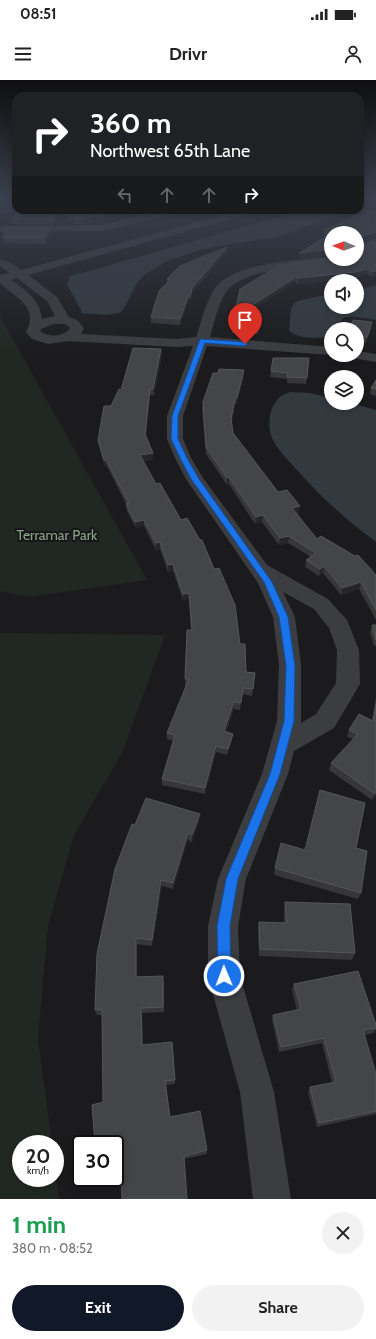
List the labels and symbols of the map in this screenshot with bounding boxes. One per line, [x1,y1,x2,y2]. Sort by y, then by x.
north arrow [324,226,364,266]
pin [228,303,262,344]
park label: Terramar Park [17,526,98,544]
position arrow [203,955,245,997]
speed limit sign: 30 [72,1135,124,1187]

